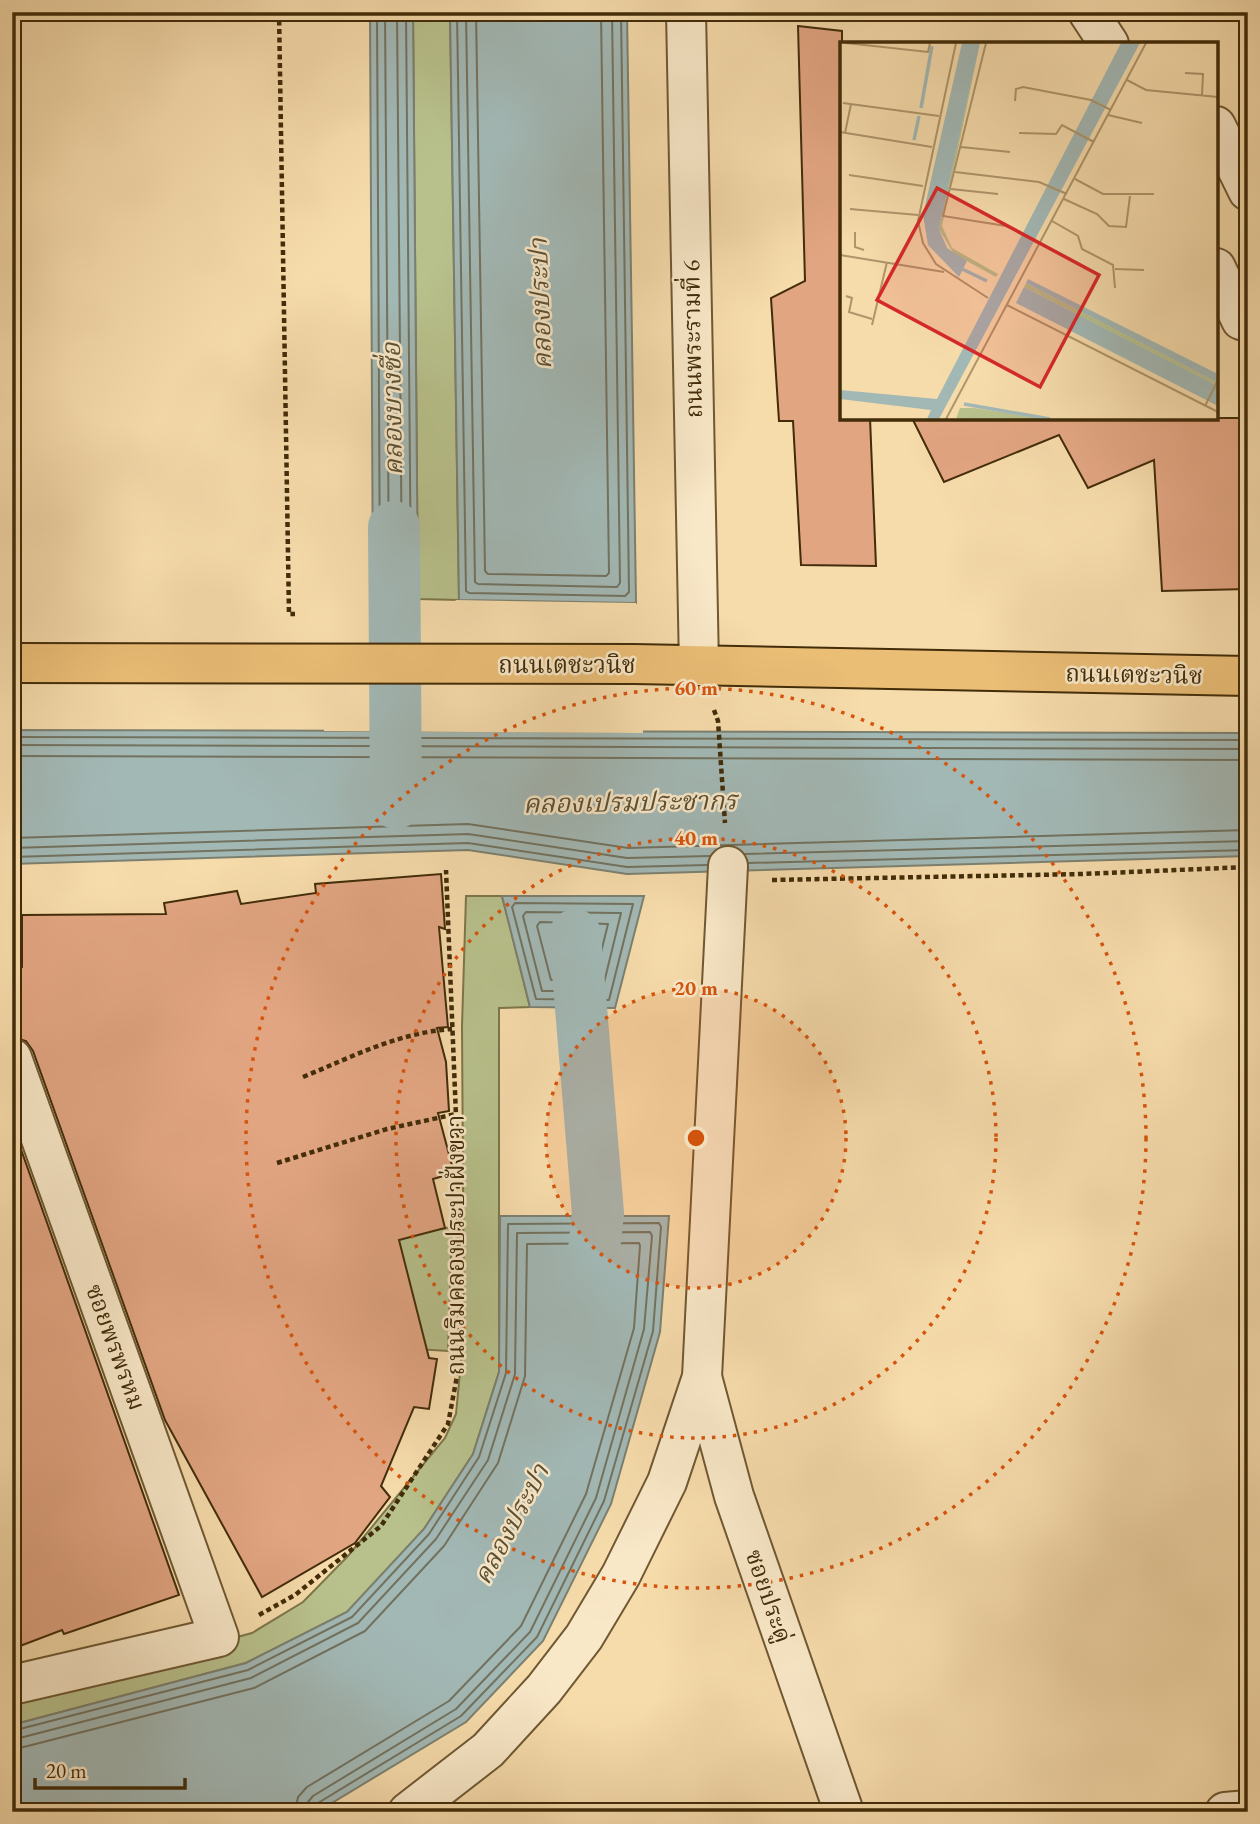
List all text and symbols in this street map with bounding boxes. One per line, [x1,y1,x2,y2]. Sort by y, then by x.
inset map [840,42,1218,420]
water label: คลองประปา [521,237,559,370]
street label: ถนนพระรามที่ 6 [673,259,709,419]
water label: คลองบางซื่อ [372,341,410,476]
street label: ถนนเตชะวนิช [498,649,636,680]
street label: ถนนเตชะวนิช [1065,657,1203,691]
text: 60 m [674,674,718,701]
water label: คลองเปรมประชากร [523,783,740,821]
text: 40 m [674,824,718,851]
text: 20 m [674,974,718,1001]
street label: ถนนริมคลองประปาฝั่งขวา [438,1115,471,1375]
centre of rings [684,1126,708,1150]
street label: ซอยพรพรหม [79,1280,153,1414]
water label: คลองประปา [465,1457,557,1590]
street label: ซอยประดู่ [739,1545,799,1647]
scale bar [35,1747,186,1791]
text: 20 m [46,1757,87,1784]

